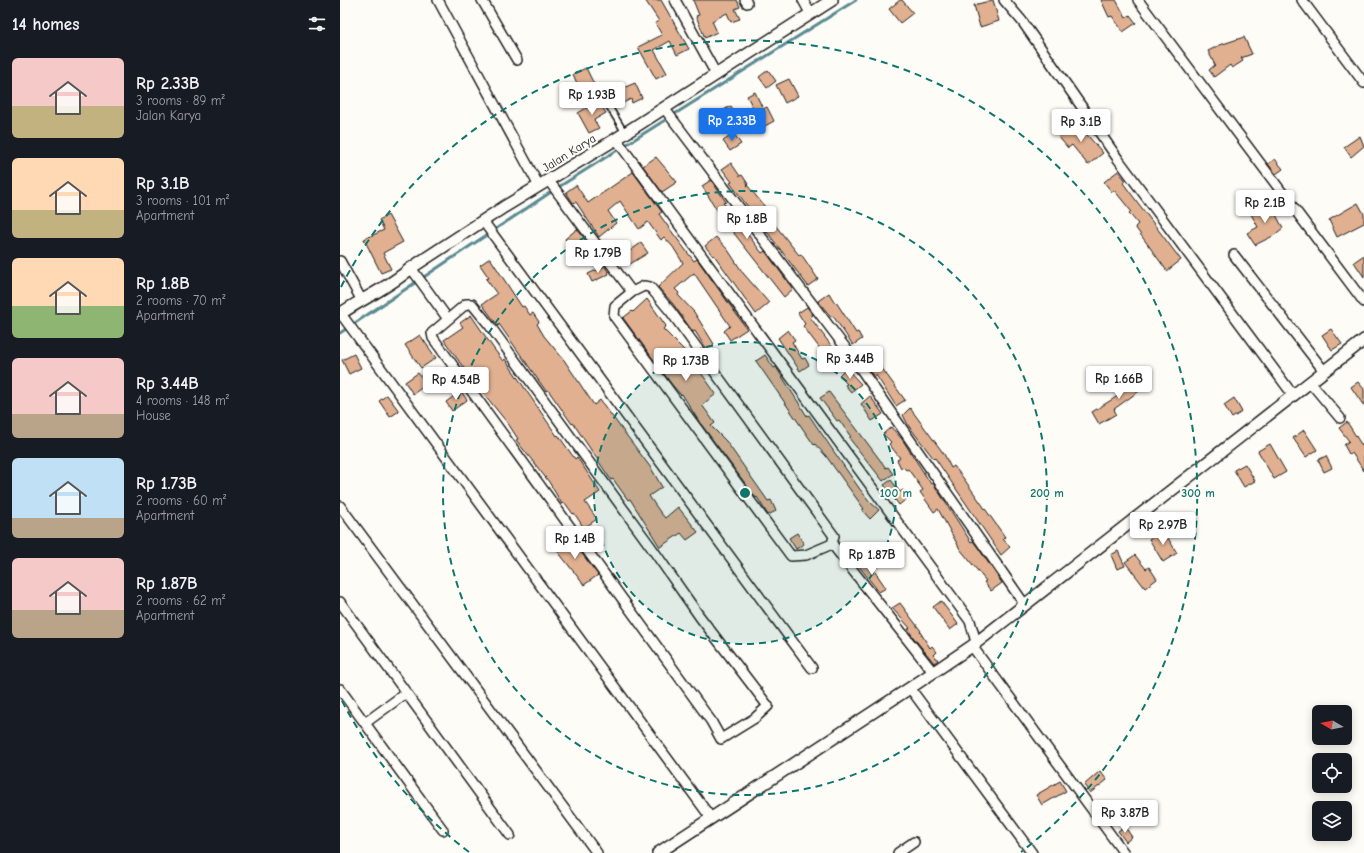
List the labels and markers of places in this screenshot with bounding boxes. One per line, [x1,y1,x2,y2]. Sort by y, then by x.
pin: Rp 1.93B [551,82,633,116]
pin: Rp 2.33B [691,108,773,142]
pin: Rp 3.1B [1044,109,1118,143]
pin: Rp 2.1B [1228,190,1302,224]
pin: Rp 1.8B [710,206,784,240]
pin: Rp 1.79B [557,240,639,274]
pin: Rp 3.44B [809,346,891,380]
pin: Rp 1.73B [645,348,727,382]
pin: Rp 1.66B [1078,366,1160,400]
pin: Rp 4.54B [415,367,497,401]
centre of rings [738,486,752,500]
pin: Rp 2.97B [1122,512,1204,546]
pin: Rp 1.4B [538,526,612,560]
pin: Rp 1.87B [831,542,913,576]
pin: Rp 3.87B [1084,800,1166,834]

